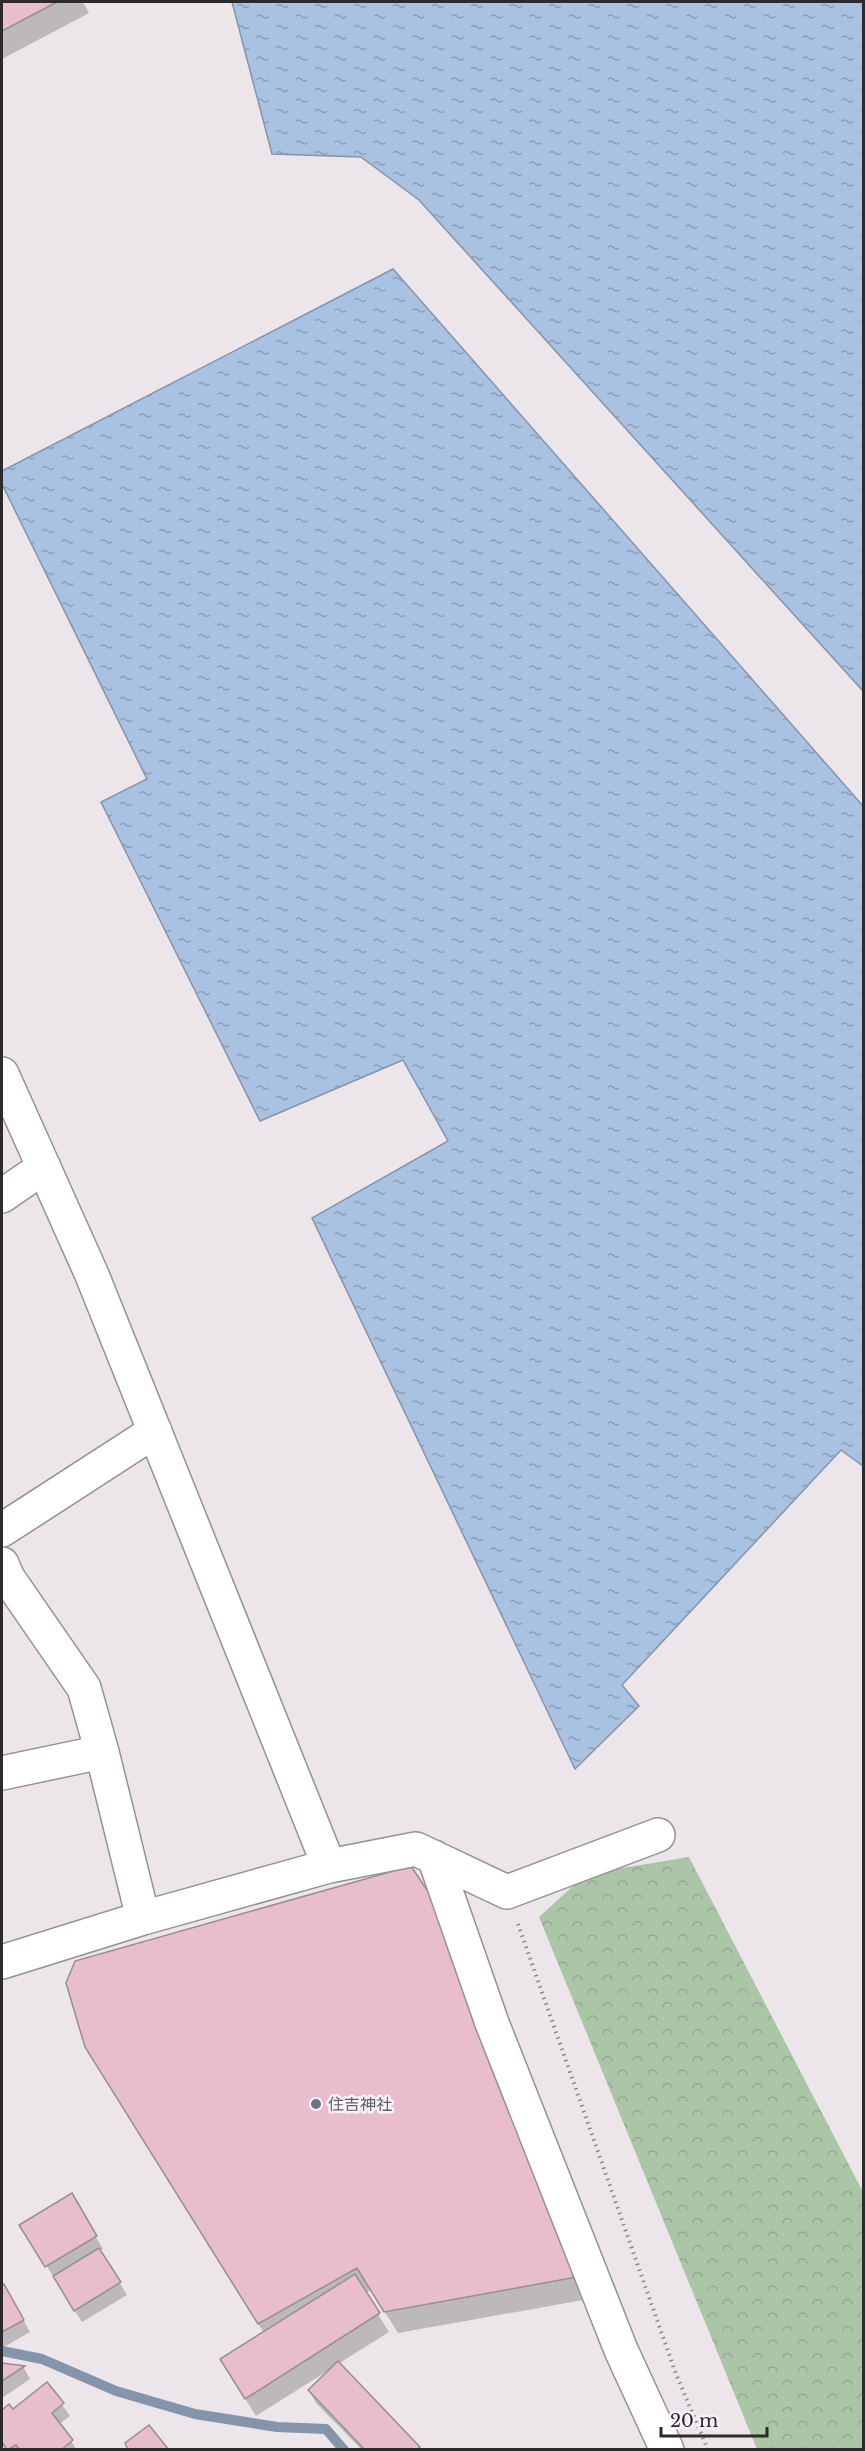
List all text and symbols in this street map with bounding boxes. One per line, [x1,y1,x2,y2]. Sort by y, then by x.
place label: 住吉神社 [328,2094,392,2114]
marker: 住吉神社 [309,2097,323,2111]
scale bar [661,2400,768,2438]
text: 20 m [670,2410,718,2432]

